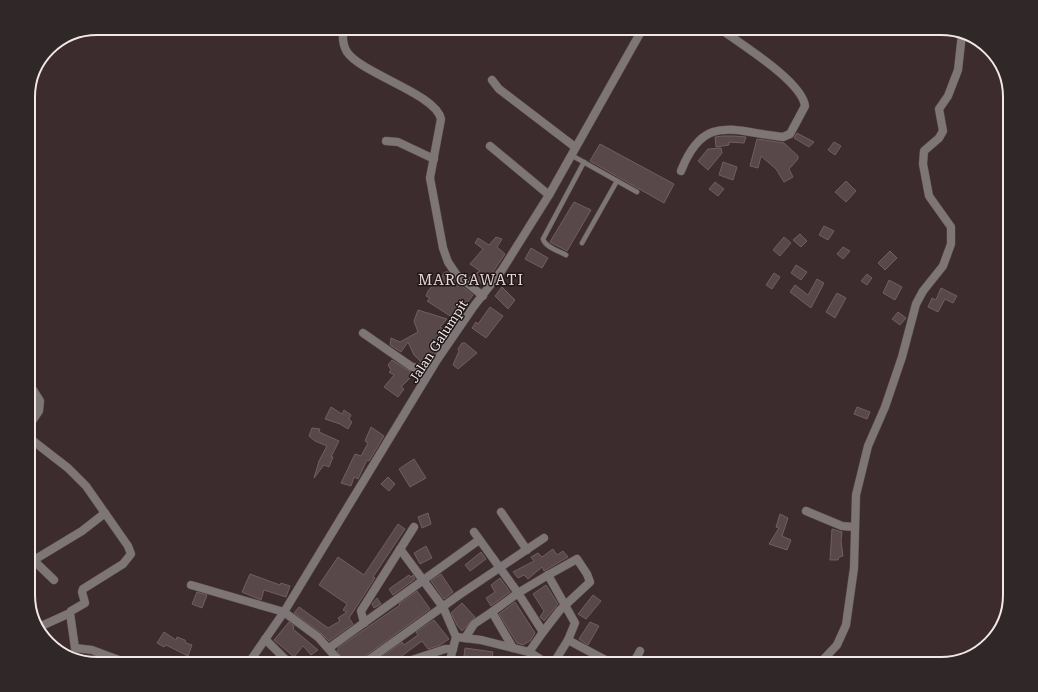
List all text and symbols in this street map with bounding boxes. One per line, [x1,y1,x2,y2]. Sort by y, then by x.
district label: MARGAWATI [418,271,524,289]
street label: Jalan Galumpit [406,297,471,385]

